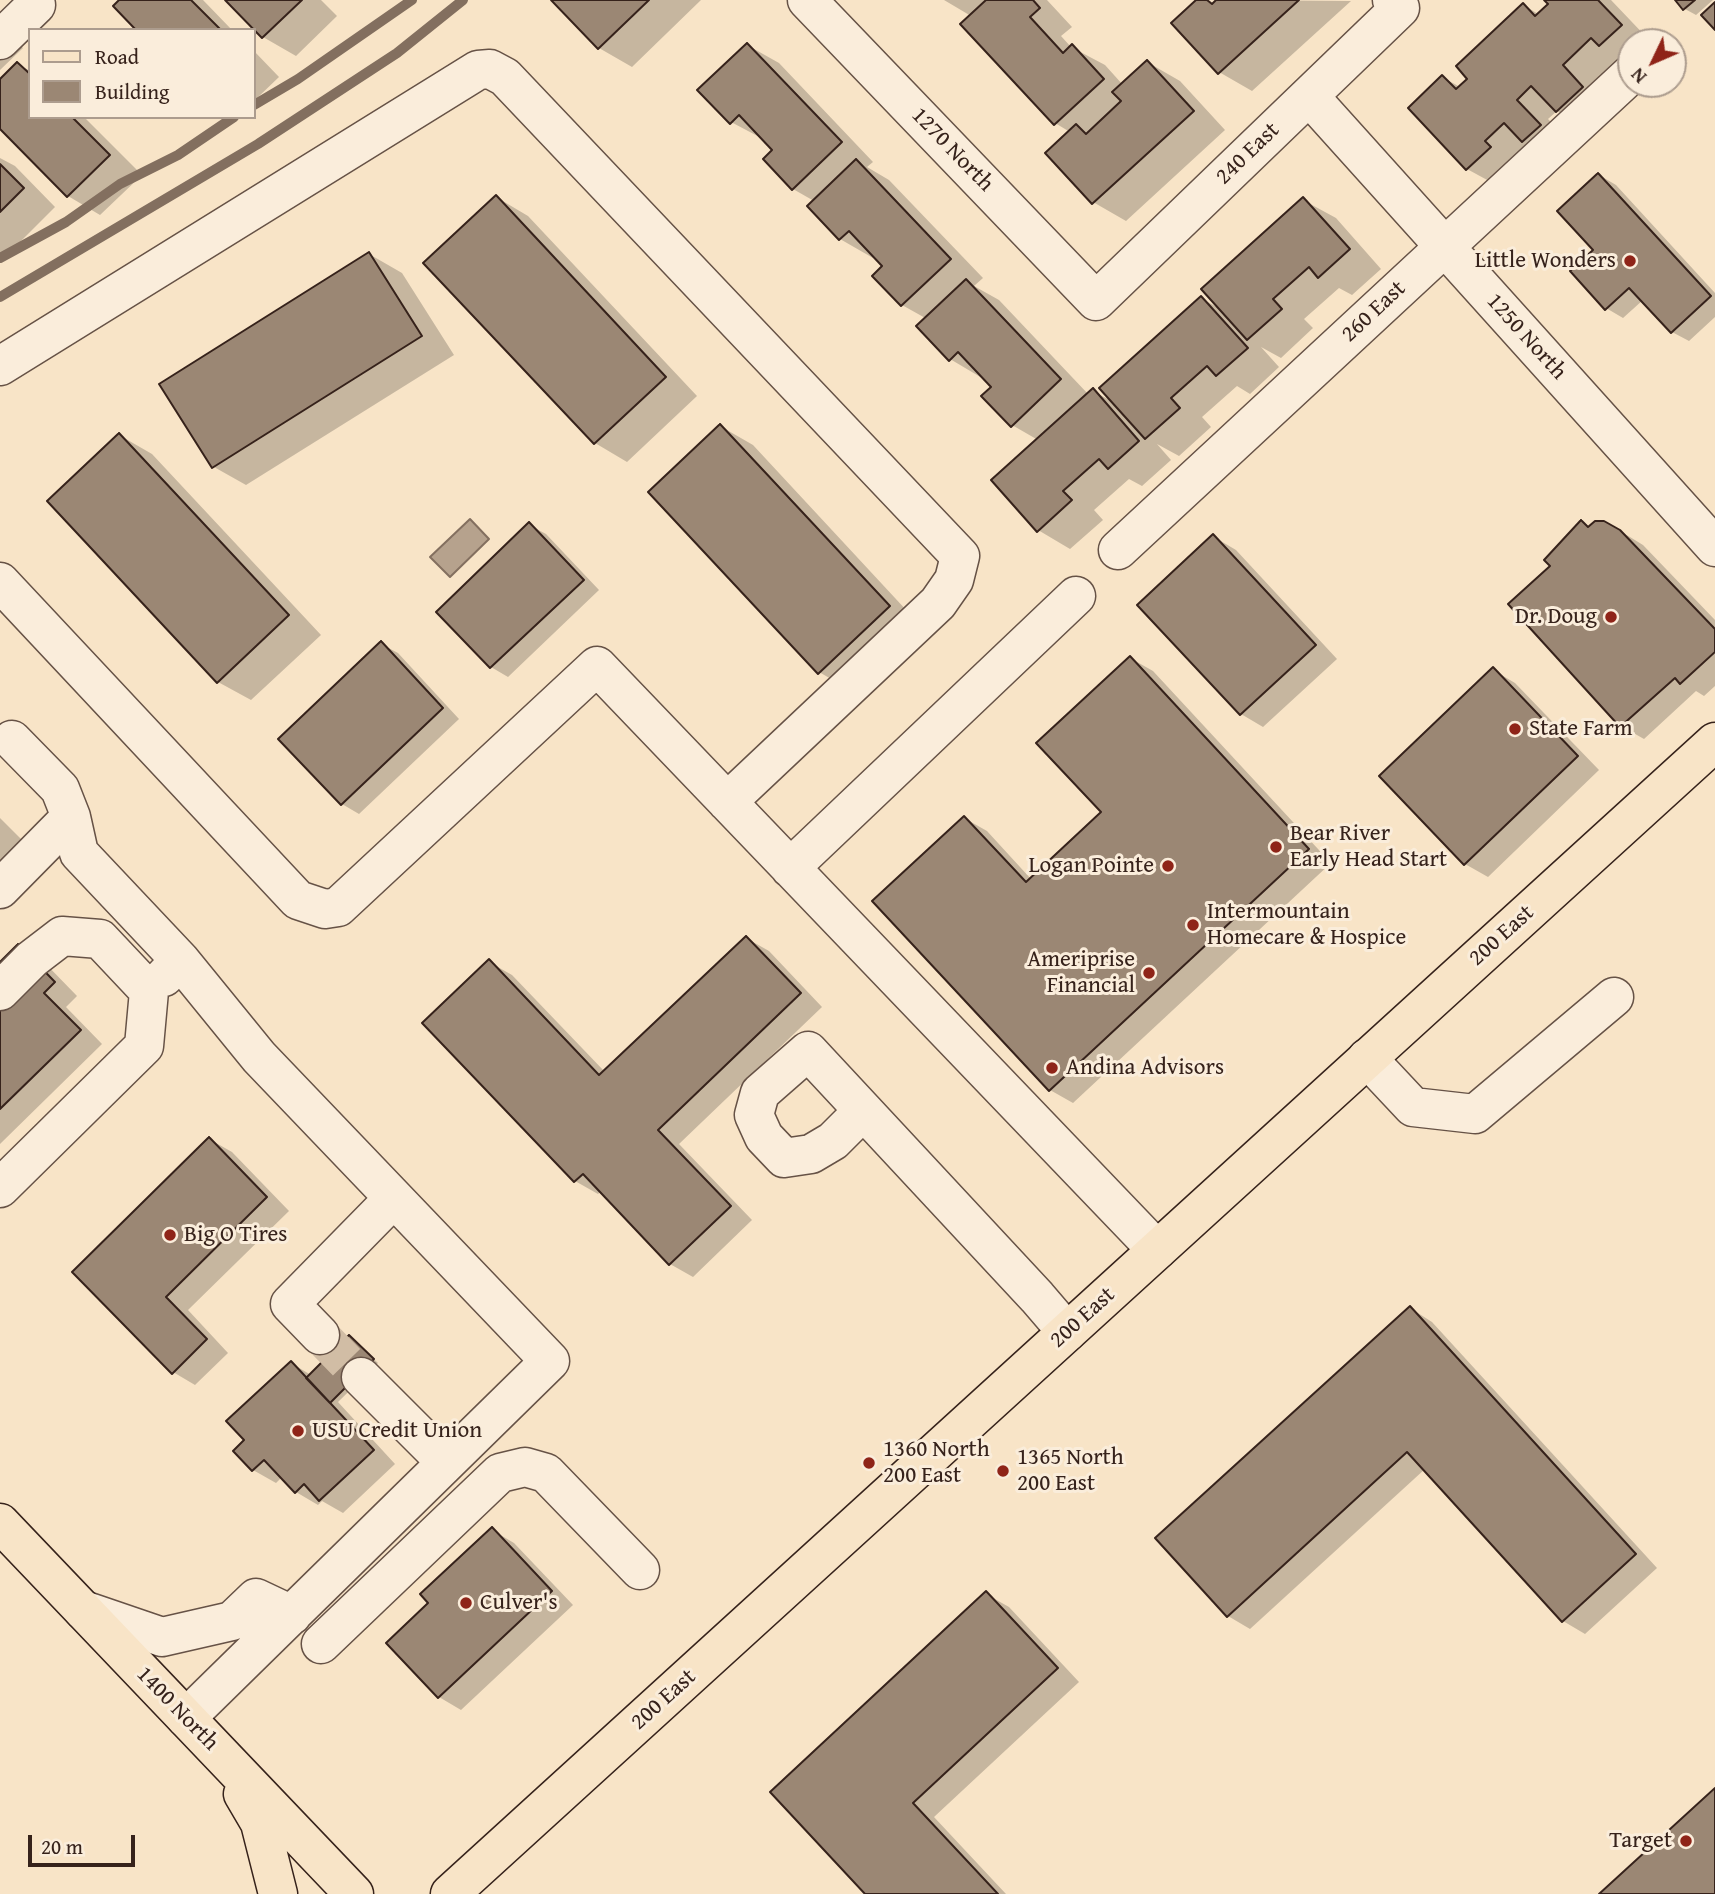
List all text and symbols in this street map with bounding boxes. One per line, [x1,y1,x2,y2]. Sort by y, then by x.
legend [28,28,256,119]
north arrow [1617,28,1687,98]
text: Road [95,41,139,72]
text: N [1624,62,1653,90]
text: Building [95,76,169,107]
street label: 1270 North [905,102,999,198]
street label: 240 East [1210,117,1286,191]
place label: Little Wonders [1475,247,1616,275]
marker: Little Wonders [1622,253,1638,269]
street label: 260 East [1336,275,1412,349]
street label: 1250 North [1480,288,1572,386]
place label: Dr. Doug [1515,603,1597,631]
marker: Dr. Doug [1603,609,1619,625]
place label: State Farm [1529,715,1633,743]
marker: State Farm [1507,721,1523,737]
place label: Bear River Early Head Start [1290,820,1447,874]
marker: Bear River Early Head Start [1268,839,1284,855]
place label: Logan Pointe [1028,852,1154,880]
marker: Logan Pointe [1160,858,1176,874]
place label: Intermountain Homecare & Hospice [1207,898,1406,952]
street label: 200 East [1464,900,1540,972]
marker: Intermountain Homecare & Hospice [1185,917,1201,933]
place label: Ameriprise Financial [1027,946,1135,1000]
marker: Ameriprise Financial [1141,965,1157,981]
place label: Andina Advisors [1066,1054,1224,1082]
marker: Andina Advisors [1044,1060,1060,1076]
place label: Big O Tires [184,1221,287,1249]
marker: Big O Tires [162,1227,178,1243]
street label: 200 East [1045,1282,1121,1354]
place label: USU Credit Union [312,1417,482,1445]
marker: USU Credit Union [290,1423,306,1439]
place label: 1360 North 200 East [883,1436,990,1490]
place label: 1365 North 200 East [1017,1444,1124,1498]
marker: 1360 North 200 East [861,1455,877,1471]
marker: 1365 North 200 East [995,1463,1011,1479]
place label: Culver's [480,1589,558,1617]
marker: Culver's [458,1595,474,1611]
street label: 1400 North [130,1661,224,1757]
street label: 200 East [626,1664,702,1736]
scale bar [32,1820,138,1864]
place label: Target [1609,1827,1672,1855]
text: 20 m [41,1831,83,1862]
marker: Target [1678,1833,1694,1849]

